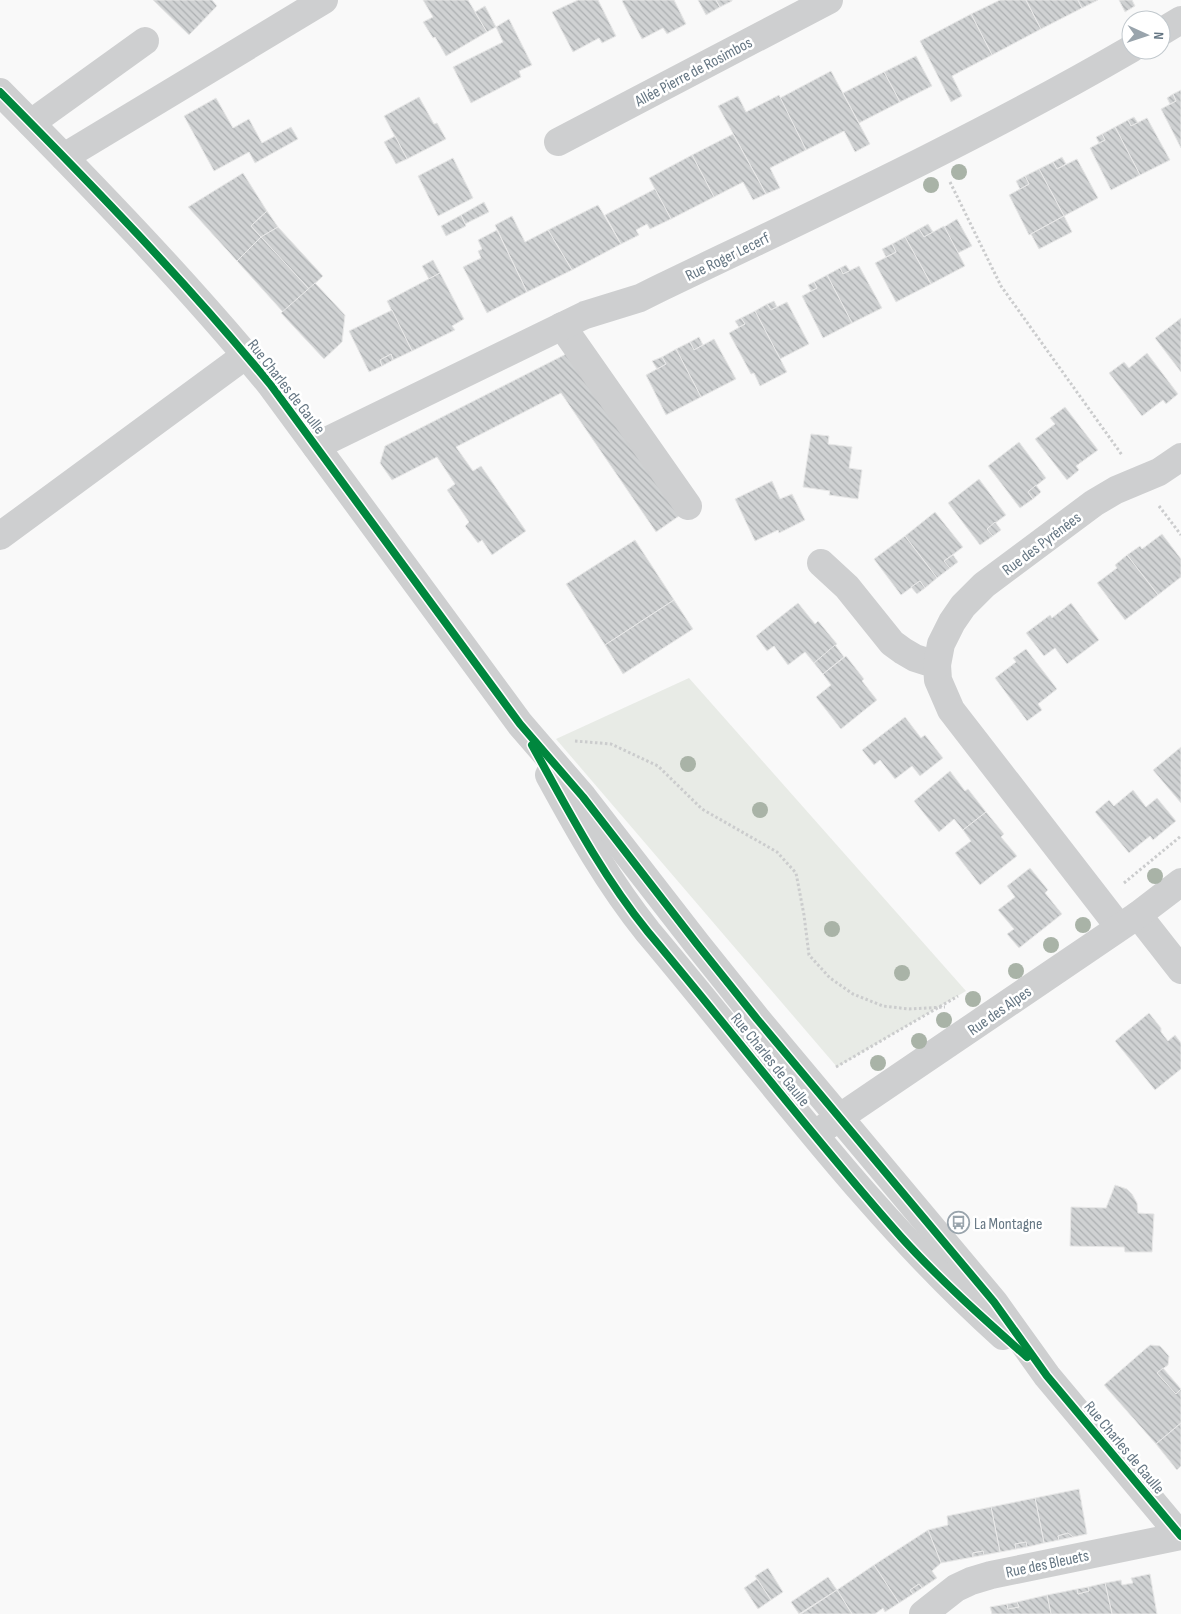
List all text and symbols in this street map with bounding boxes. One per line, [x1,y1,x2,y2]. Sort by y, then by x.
north arrow [1121,10,1171,60]
text: N [1150,31,1167,40]
street label: Allée Pierre de Rosimbos [631,33,756,112]
street label: Rue Roger Lecerf [683,229,773,286]
street label: Rue Charles de Gaulle [243,336,329,438]
street label: Rue des Pyrénées [999,508,1085,580]
street label: Rue des Alpes [964,982,1036,1040]
street label: Rue Charles de Gaulle [726,1009,813,1111]
bus stop icon: La Montagne [946,1211,970,1235]
place label: La Montagne [974,1215,1042,1234]
street label: Rue Charles de Gaulle [1080,1398,1168,1498]
street label: Rue des Bleuets [1004,1546,1091,1583]

